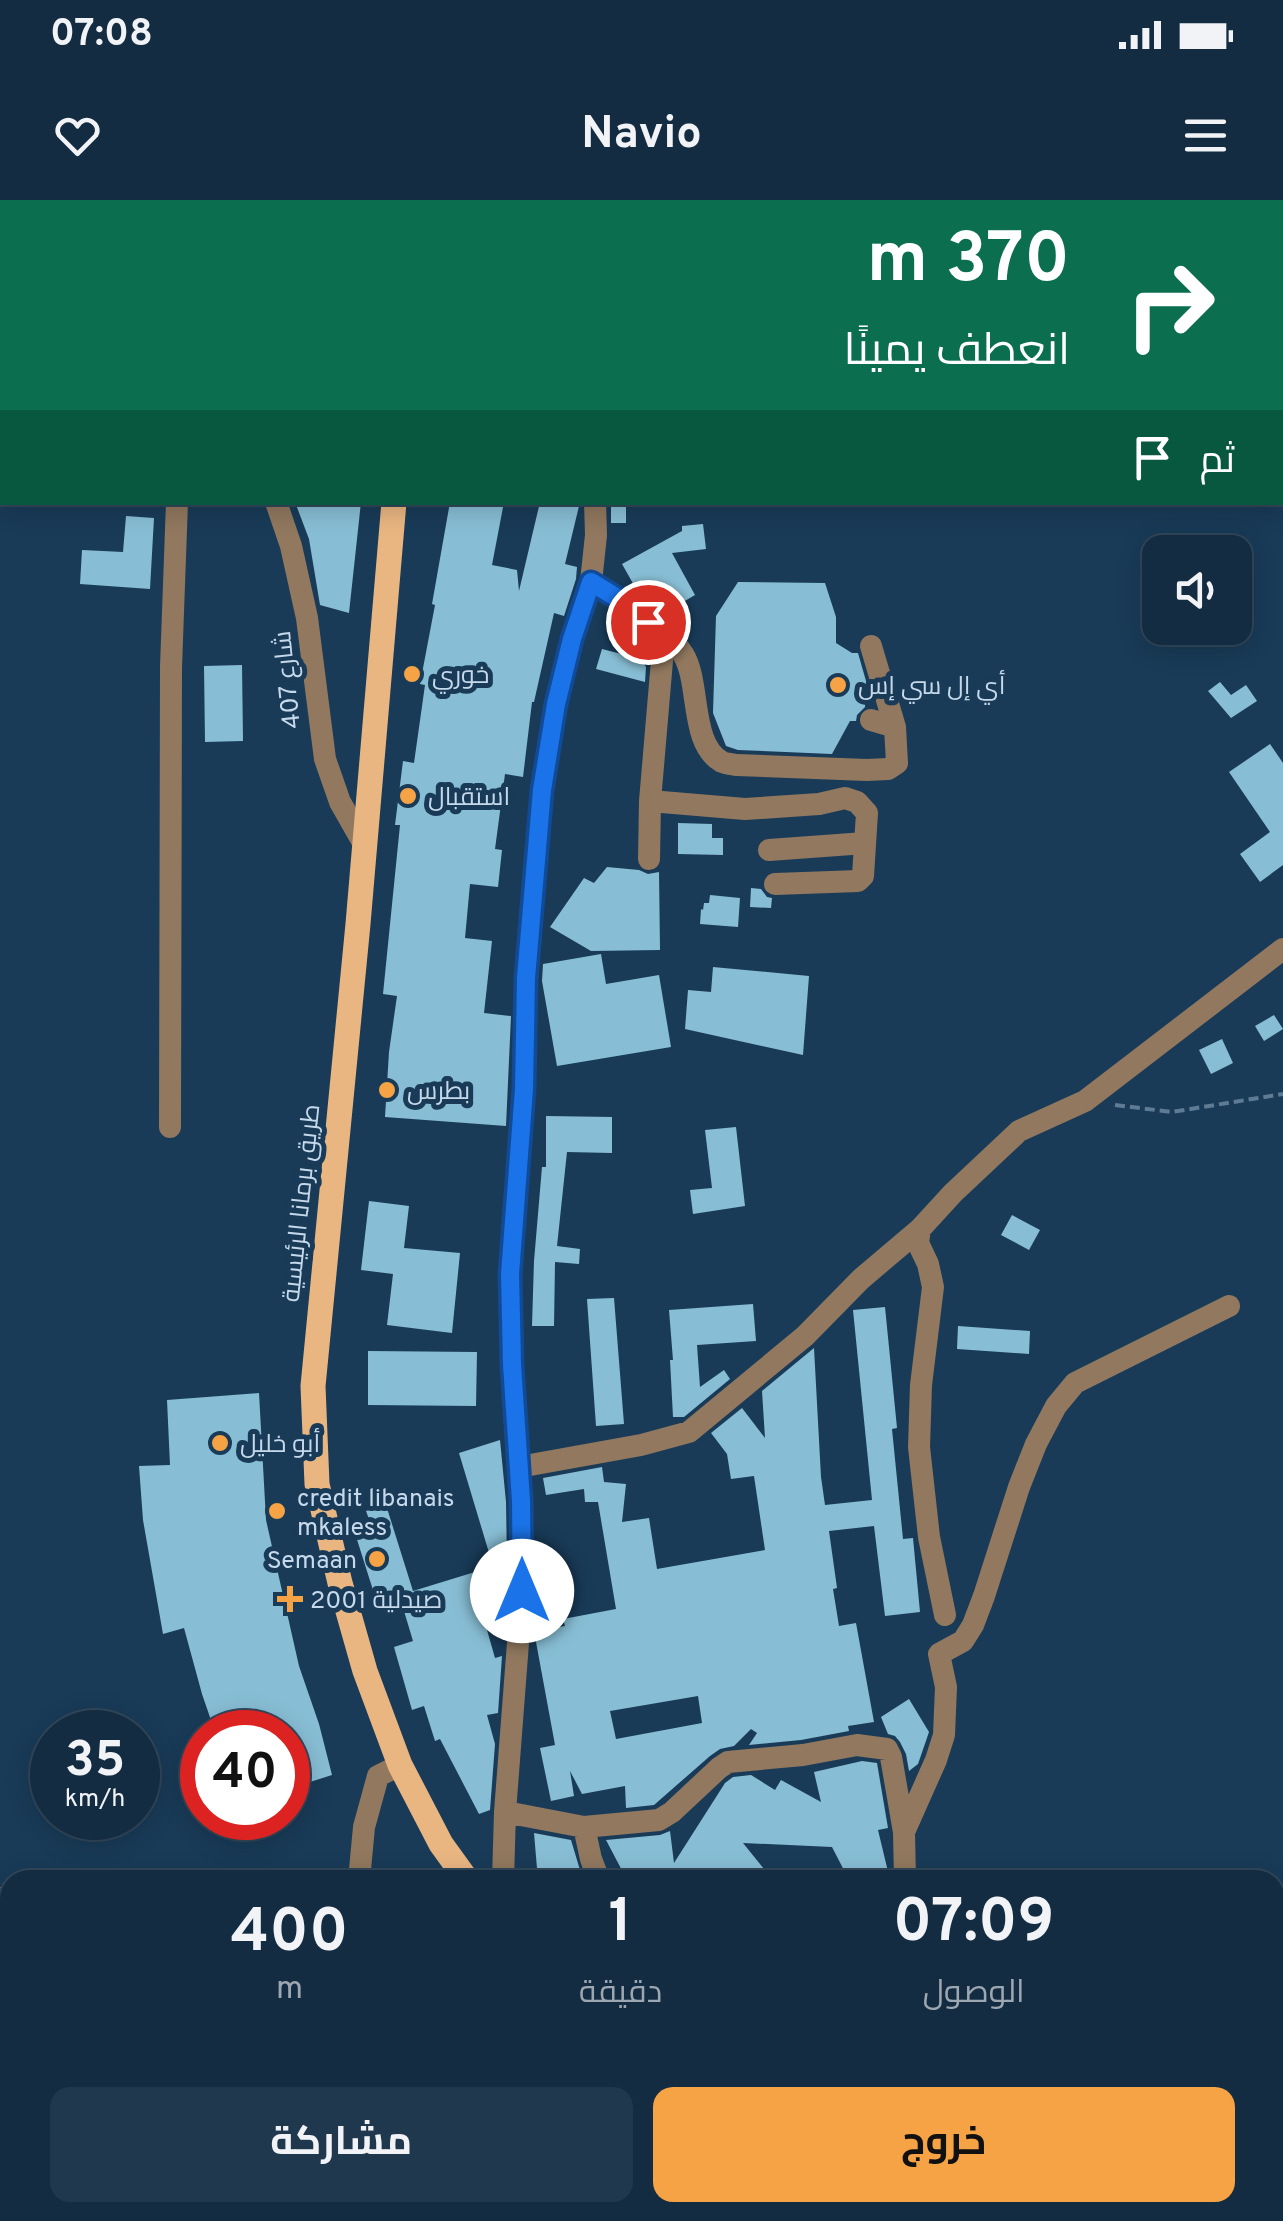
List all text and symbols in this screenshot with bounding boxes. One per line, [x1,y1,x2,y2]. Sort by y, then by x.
text: 07:08 [50,11,153,60]
text: Navio [581,107,702,164]
icon: heart [50,108,105,163]
icon: menu [1178,108,1233,163]
text: 370 m [867,218,1070,307]
icon: right [1105,240,1235,370]
text: انعطف يمينًا [843,324,1070,381]
icon: arrive [1125,430,1180,485]
text: ثم [1200,438,1235,487]
map controls [1142,535,1252,645]
button: sound [1142,535,1252,645]
pin [606,580,691,665]
icon: arrive [621,595,676,650]
street label: شارع 407 [268,629,310,730]
place label: خوري [432,661,489,694]
marker: خوري [401,663,423,685]
place label: أي إل سي إس [858,669,1005,705]
marker: أي إل سي إس [827,674,849,696]
place label: استقبال [428,783,510,815]
marker: استقبال [397,785,419,807]
place label: بطرس [407,1077,470,1109]
marker: بطرس [376,1079,398,1101]
street label: طريق برمانا الرئيسية [277,1103,329,1304]
place label: أبو خليل [240,1427,320,1462]
marker: أبو خليل [209,1432,231,1454]
place label: credit libanais mkaless [297,1484,454,1545]
marker: credit libanais mkaless [266,1500,288,1522]
position arrow [470,1539,574,1643]
place label: Semaan [267,1546,357,1578]
marker: Semaan [366,1548,388,1570]
place label: صيدلية 2001 [310,1586,442,1618]
marker: صيدلية 2001 [279,1588,301,1610]
speed limit sign: 40 [180,1710,310,1840]
text: 35 [65,1731,125,1794]
text: km/h [65,1784,125,1816]
text: 1 [609,1887,633,1963]
text: 07:09 [893,1887,1054,1963]
text: 400 [231,1897,348,1973]
text: m [276,1970,303,2010]
text: دقيقة [579,1974,662,2014]
text: الوصول [923,1974,1025,2014]
button: مشاركة [50,2087,633,2202]
button: خروج [653,2087,1235,2202]

